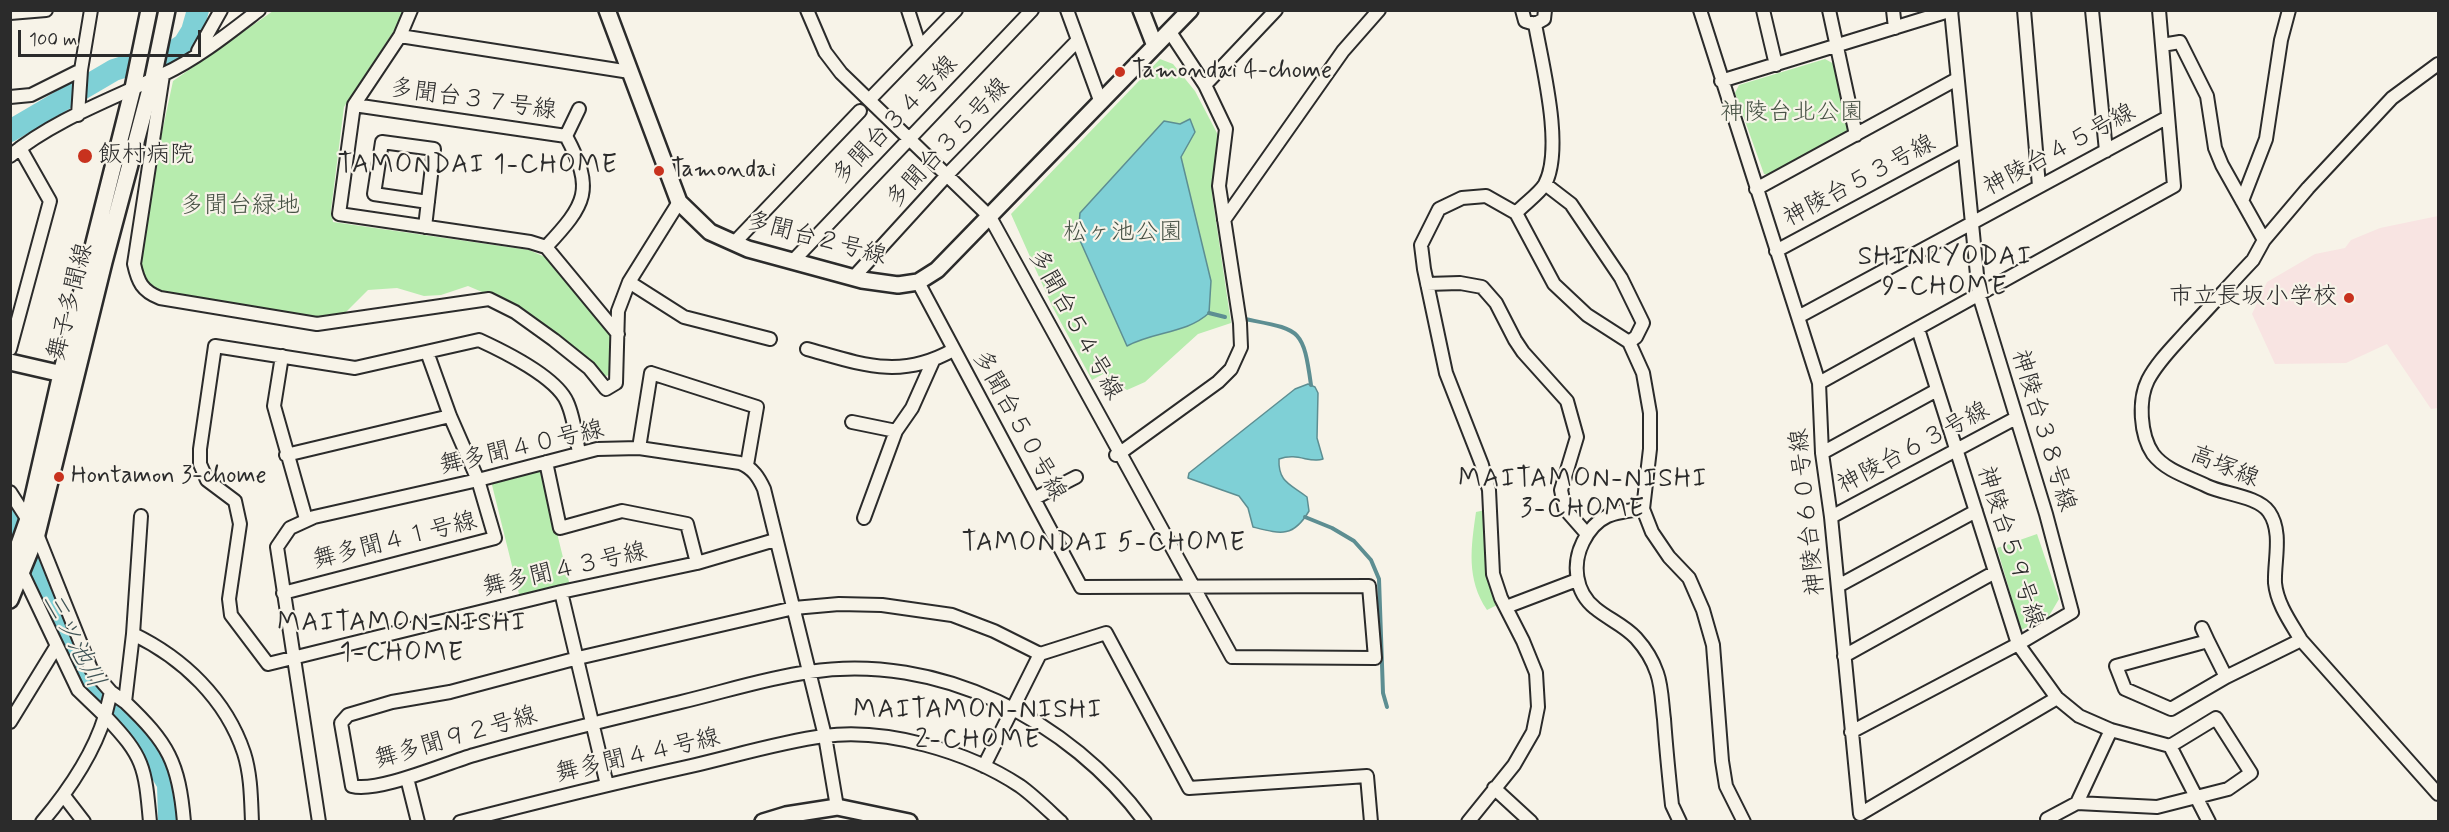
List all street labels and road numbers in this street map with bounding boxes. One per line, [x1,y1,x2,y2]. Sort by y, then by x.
street label: 多聞台３４号線 [827,51,965,191]
street label: 多聞台３５号線 [881,73,1017,215]
street label: 多聞台３７号線 [388,75,558,127]
street label: 神陵台４５号線 [1979,99,2141,203]
street label: 神陵台５３号線 [1779,130,1941,234]
street label: 多聞台２号線 [743,207,889,273]
street label: 舞子多聞線 [44,240,100,364]
street label: 多聞台５４号線 [1021,245,1127,405]
street label: 多聞台５０号線 [965,346,1071,506]
street label: 神陵台３８号線 [2004,346,2080,516]
street label: 神陵台６３号線 [1833,397,1995,501]
street label: 舞多聞４０号線 [437,416,607,482]
street label: 神陵台６０号線 [1786,427,1832,597]
street label: 高塚線 [2185,441,2263,495]
street label: 神陵台５９号線 [1969,463,2049,631]
street label: 舞多聞４１号線 [310,508,480,576]
street label: 舞多聞４３号線 [480,538,650,604]
street label: 舞多聞９２号線 [371,702,541,776]
street label: 舞多聞４４号線 [553,724,723,790]

